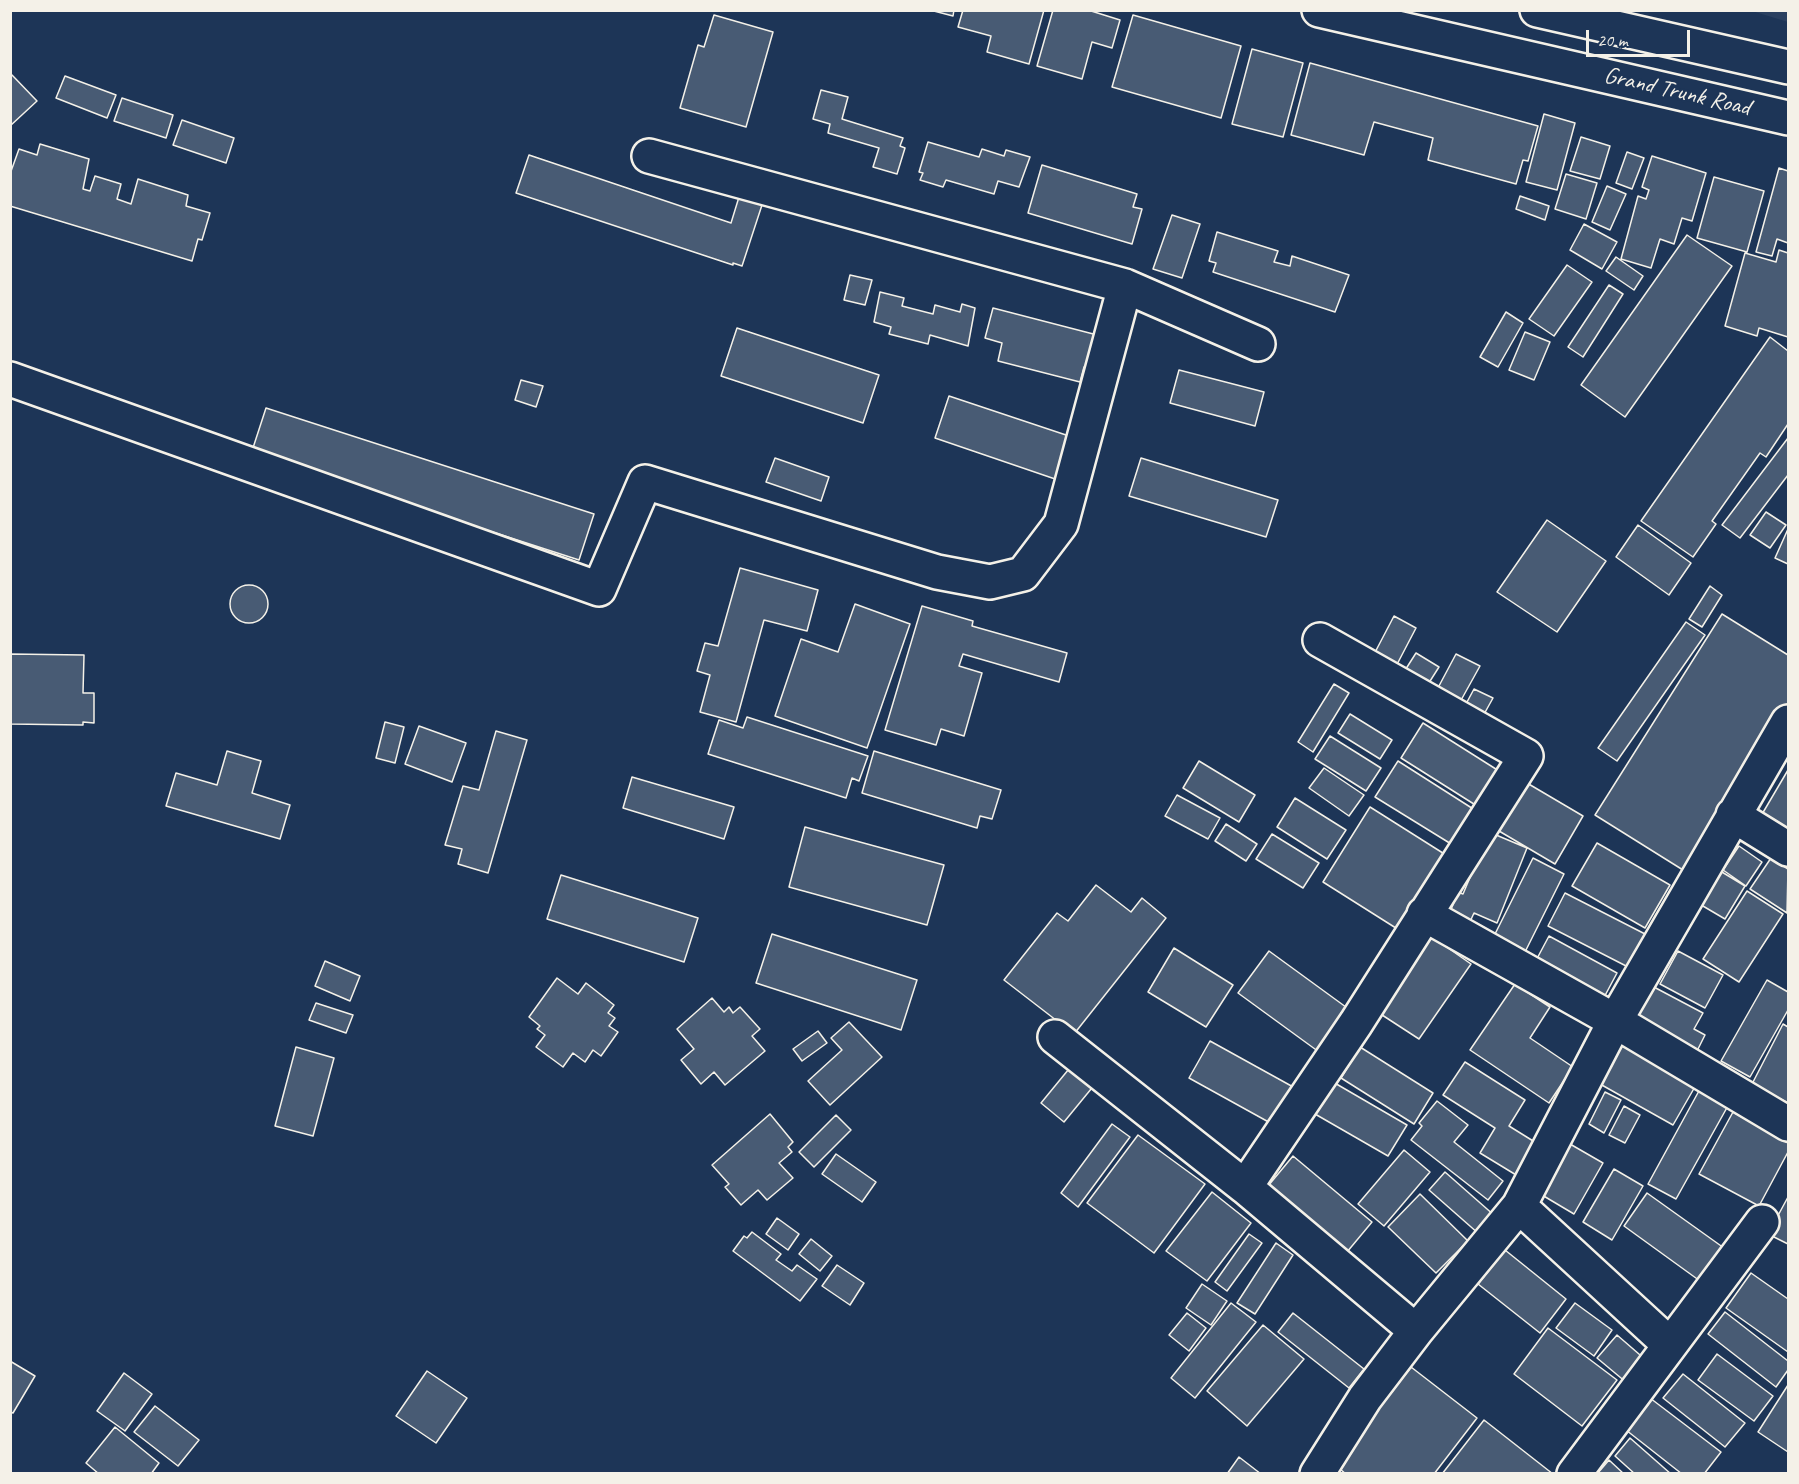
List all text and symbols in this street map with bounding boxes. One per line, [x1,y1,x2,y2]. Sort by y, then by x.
scale bar [1589,18,1692,56]
text: 20 m [1597,29,1628,51]
street label: Grand Trunk Road [1601,61,1753,123]

